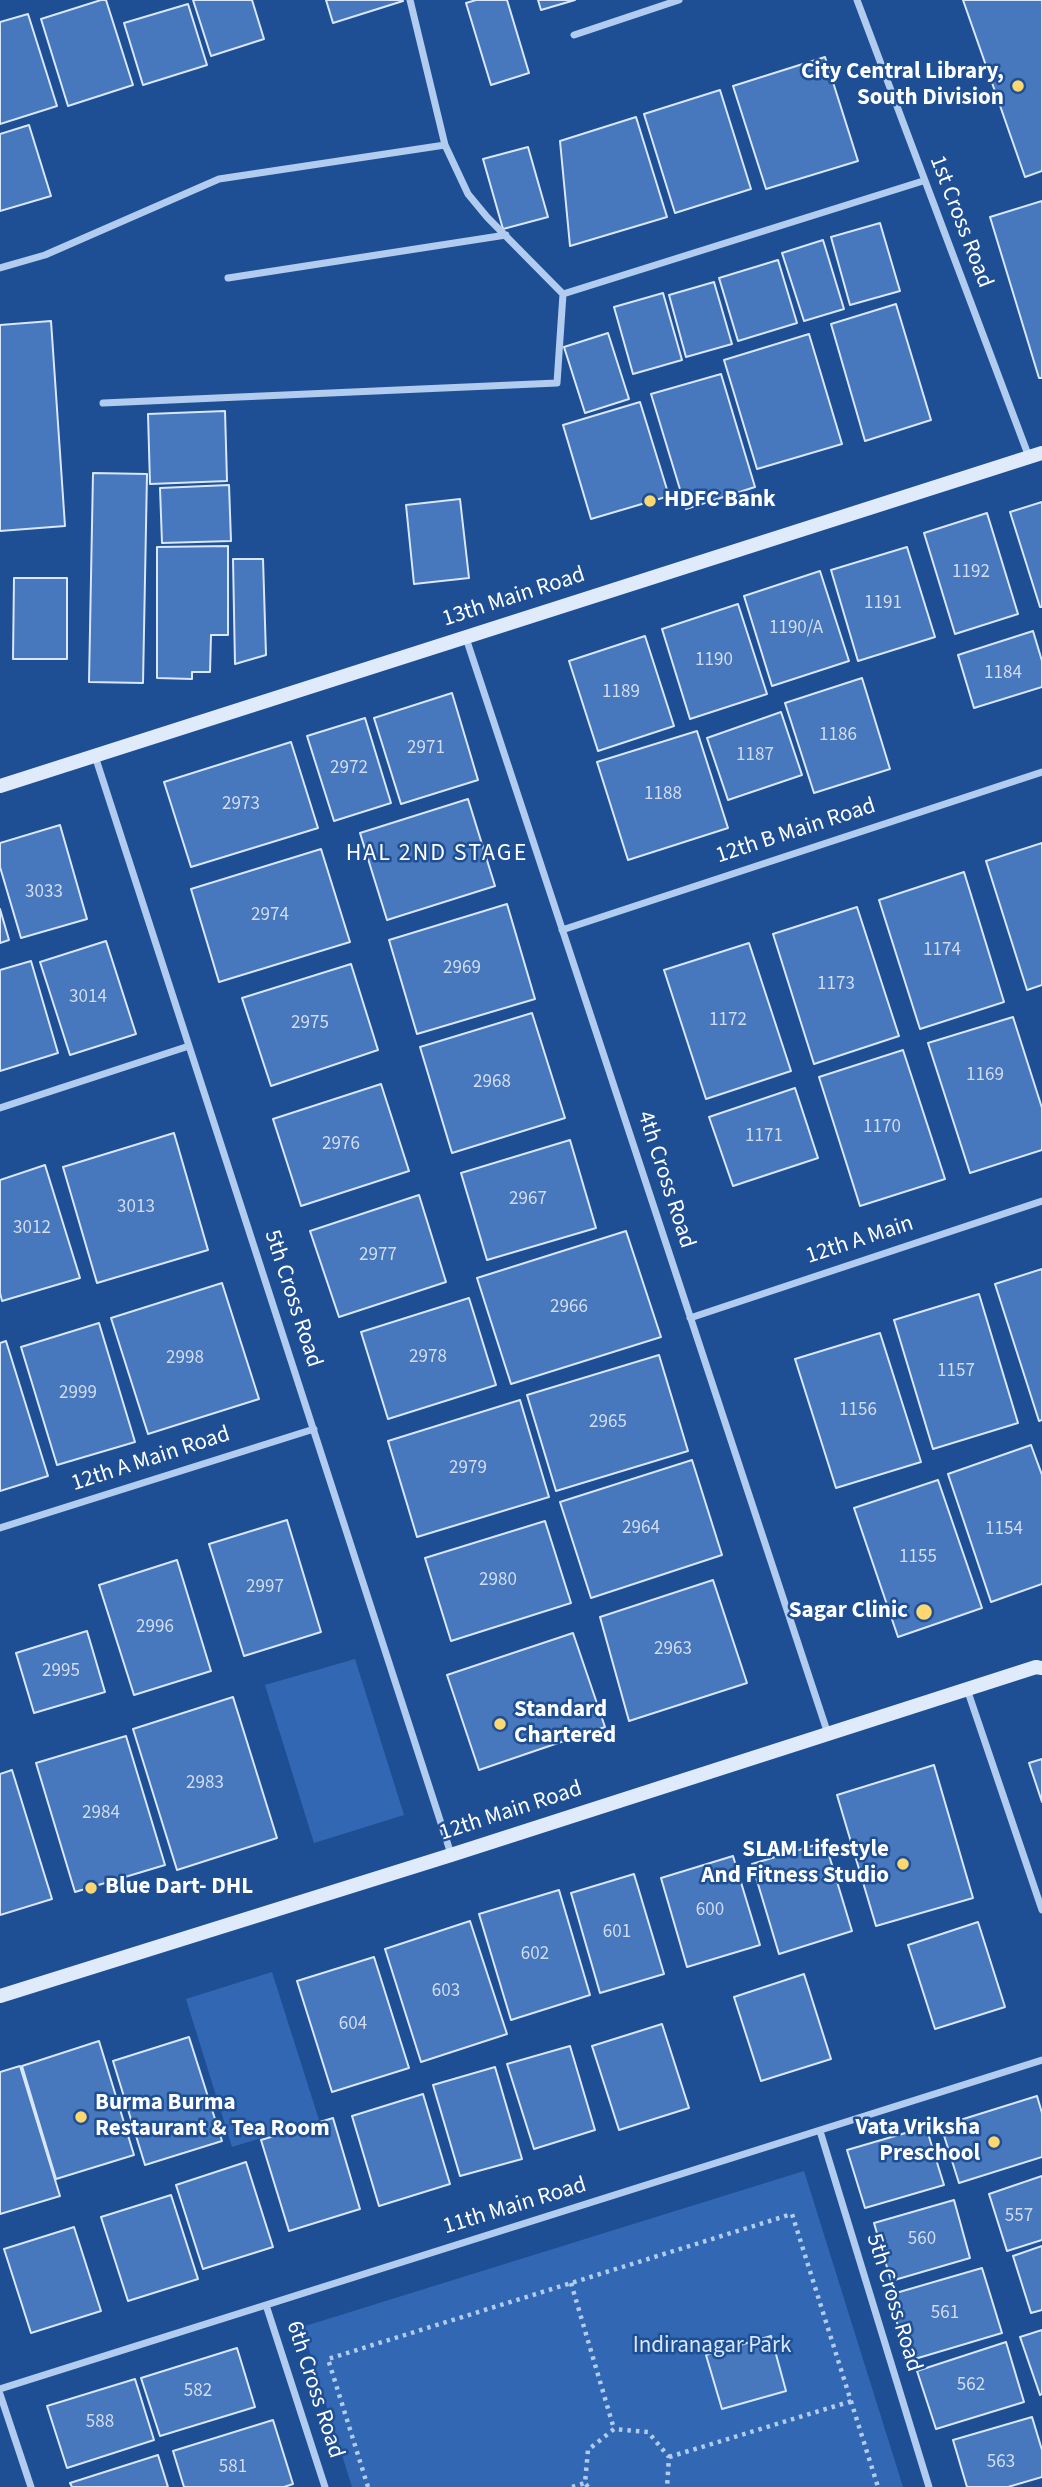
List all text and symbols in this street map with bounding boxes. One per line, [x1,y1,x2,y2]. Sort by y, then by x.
place label: City Central Library, South Division [801,59,1004,113]
marker: City Central Library, South Division [1010,78,1026,94]
street label: 1st Cross Road [922,152,998,292]
place label: HDFC Bank [664,487,776,515]
marker: HDFC Bank [642,493,658,509]
street label: 13th Main Road [439,562,589,634]
house number: 1192 [952,562,990,584]
house number: 1191 [864,593,902,615]
house number: 1190/A [769,618,823,640]
house number: 1190 [695,650,733,672]
house number: 1184 [984,663,1022,685]
house number: 1189 [602,682,640,704]
house number: 1186 [819,725,857,747]
house number: 2971 [407,738,445,760]
house number: 1187 [736,745,774,767]
house number: 2972 [330,758,368,780]
house number: 1188 [644,784,682,806]
street label: 12th B Main Road [713,793,879,871]
house number: 2973 [222,794,260,816]
district label: HAL 2ND STAGE [347,841,527,869]
house number: 3033 [25,882,63,904]
house number: 2974 [251,905,289,927]
house number: 1174 [923,940,961,962]
house number: 2969 [443,958,481,980]
house number: 1173 [817,974,855,996]
house number: 3014 [69,987,107,1009]
house number: 1172 [709,1010,747,1032]
house number: 2975 [291,1013,329,1035]
house number: 1169 [966,1065,1004,1087]
house number: 2968 [473,1072,511,1094]
street label: 4th Cross Road [630,1108,700,1252]
house number: 1170 [863,1117,901,1139]
house number: 1171 [745,1126,783,1148]
house number: 2976 [322,1134,360,1156]
house number: 2967 [509,1189,547,1211]
house number: 3013 [117,1197,155,1219]
street label: 12th A Main [803,1211,917,1271]
house number: 3012 [13,1218,51,1240]
street label: 5th Cross Road [257,1227,327,1371]
house number: 2977 [359,1245,397,1267]
house number: 2966 [550,1297,588,1319]
house number: 2978 [409,1347,447,1369]
house number: 2998 [166,1348,204,1370]
house number: 1157 [937,1361,975,1383]
house number: 2999 [59,1383,97,1405]
house number: 1156 [839,1400,877,1422]
house number: 2965 [589,1412,627,1434]
street label: 12th A Main Road [68,1421,234,1499]
house number: 2979 [449,1458,487,1480]
house number: 2964 [622,1518,660,1540]
house number: 1154 [985,1519,1023,1541]
house number: 1155 [899,1547,937,1569]
house number: 2980 [479,1570,517,1592]
house number: 2997 [246,1577,284,1599]
place label: Sagar Clinic [789,1598,908,1626]
marker: Sagar Clinic [914,1602,934,1622]
house number: 2996 [136,1617,174,1639]
house number: 2963 [654,1639,692,1661]
house number: 2995 [42,1661,80,1683]
place label: Standard Chartered [514,1697,616,1751]
marker: Standard Chartered [492,1716,508,1732]
house number: 2983 [186,1773,224,1795]
street label: 12th Main Road [436,1776,586,1848]
house number: 2984 [82,1803,120,1825]
place label: SLAM Lifestyle And Fitness Studio [701,1837,889,1891]
marker: SLAM Lifestyle And Fitness Studio [895,1856,911,1872]
place label: Blue Dart- DHL [105,1874,253,1902]
marker: Blue Dart- DHL [83,1880,99,1896]
house number: 600 [696,1900,724,1922]
house number: 601 [603,1922,631,1944]
house number: 602 [521,1944,549,1966]
house number: 603 [432,1981,460,2003]
house number: 604 [339,2014,367,2036]
place label: Burma Burma Restaurant & Tea Room [95,2090,330,2144]
marker: Burma Burma Restaurant & Tea Room [73,2109,89,2125]
place label: Vata Vriksha Preschool [855,2115,980,2169]
marker: Vata Vriksha Preschool [986,2134,1002,2150]
street label: 11th Main Road [440,2172,590,2242]
house number: 557 [1005,2206,1033,2228]
house number: 560 [908,2229,936,2251]
street label: 5th Cross Road [859,2231,927,2375]
house number: 561 [931,2303,959,2325]
street label: 6th Cross Road [279,2318,349,2462]
park label: Indiranagar Park [633,2333,791,2361]
house number: 562 [957,2375,985,2397]
house number: 582 [184,2381,212,2403]
house number: 588 [86,2412,114,2434]
house number: 563 [987,2452,1015,2474]
house number: 581 [219,2457,247,2479]

